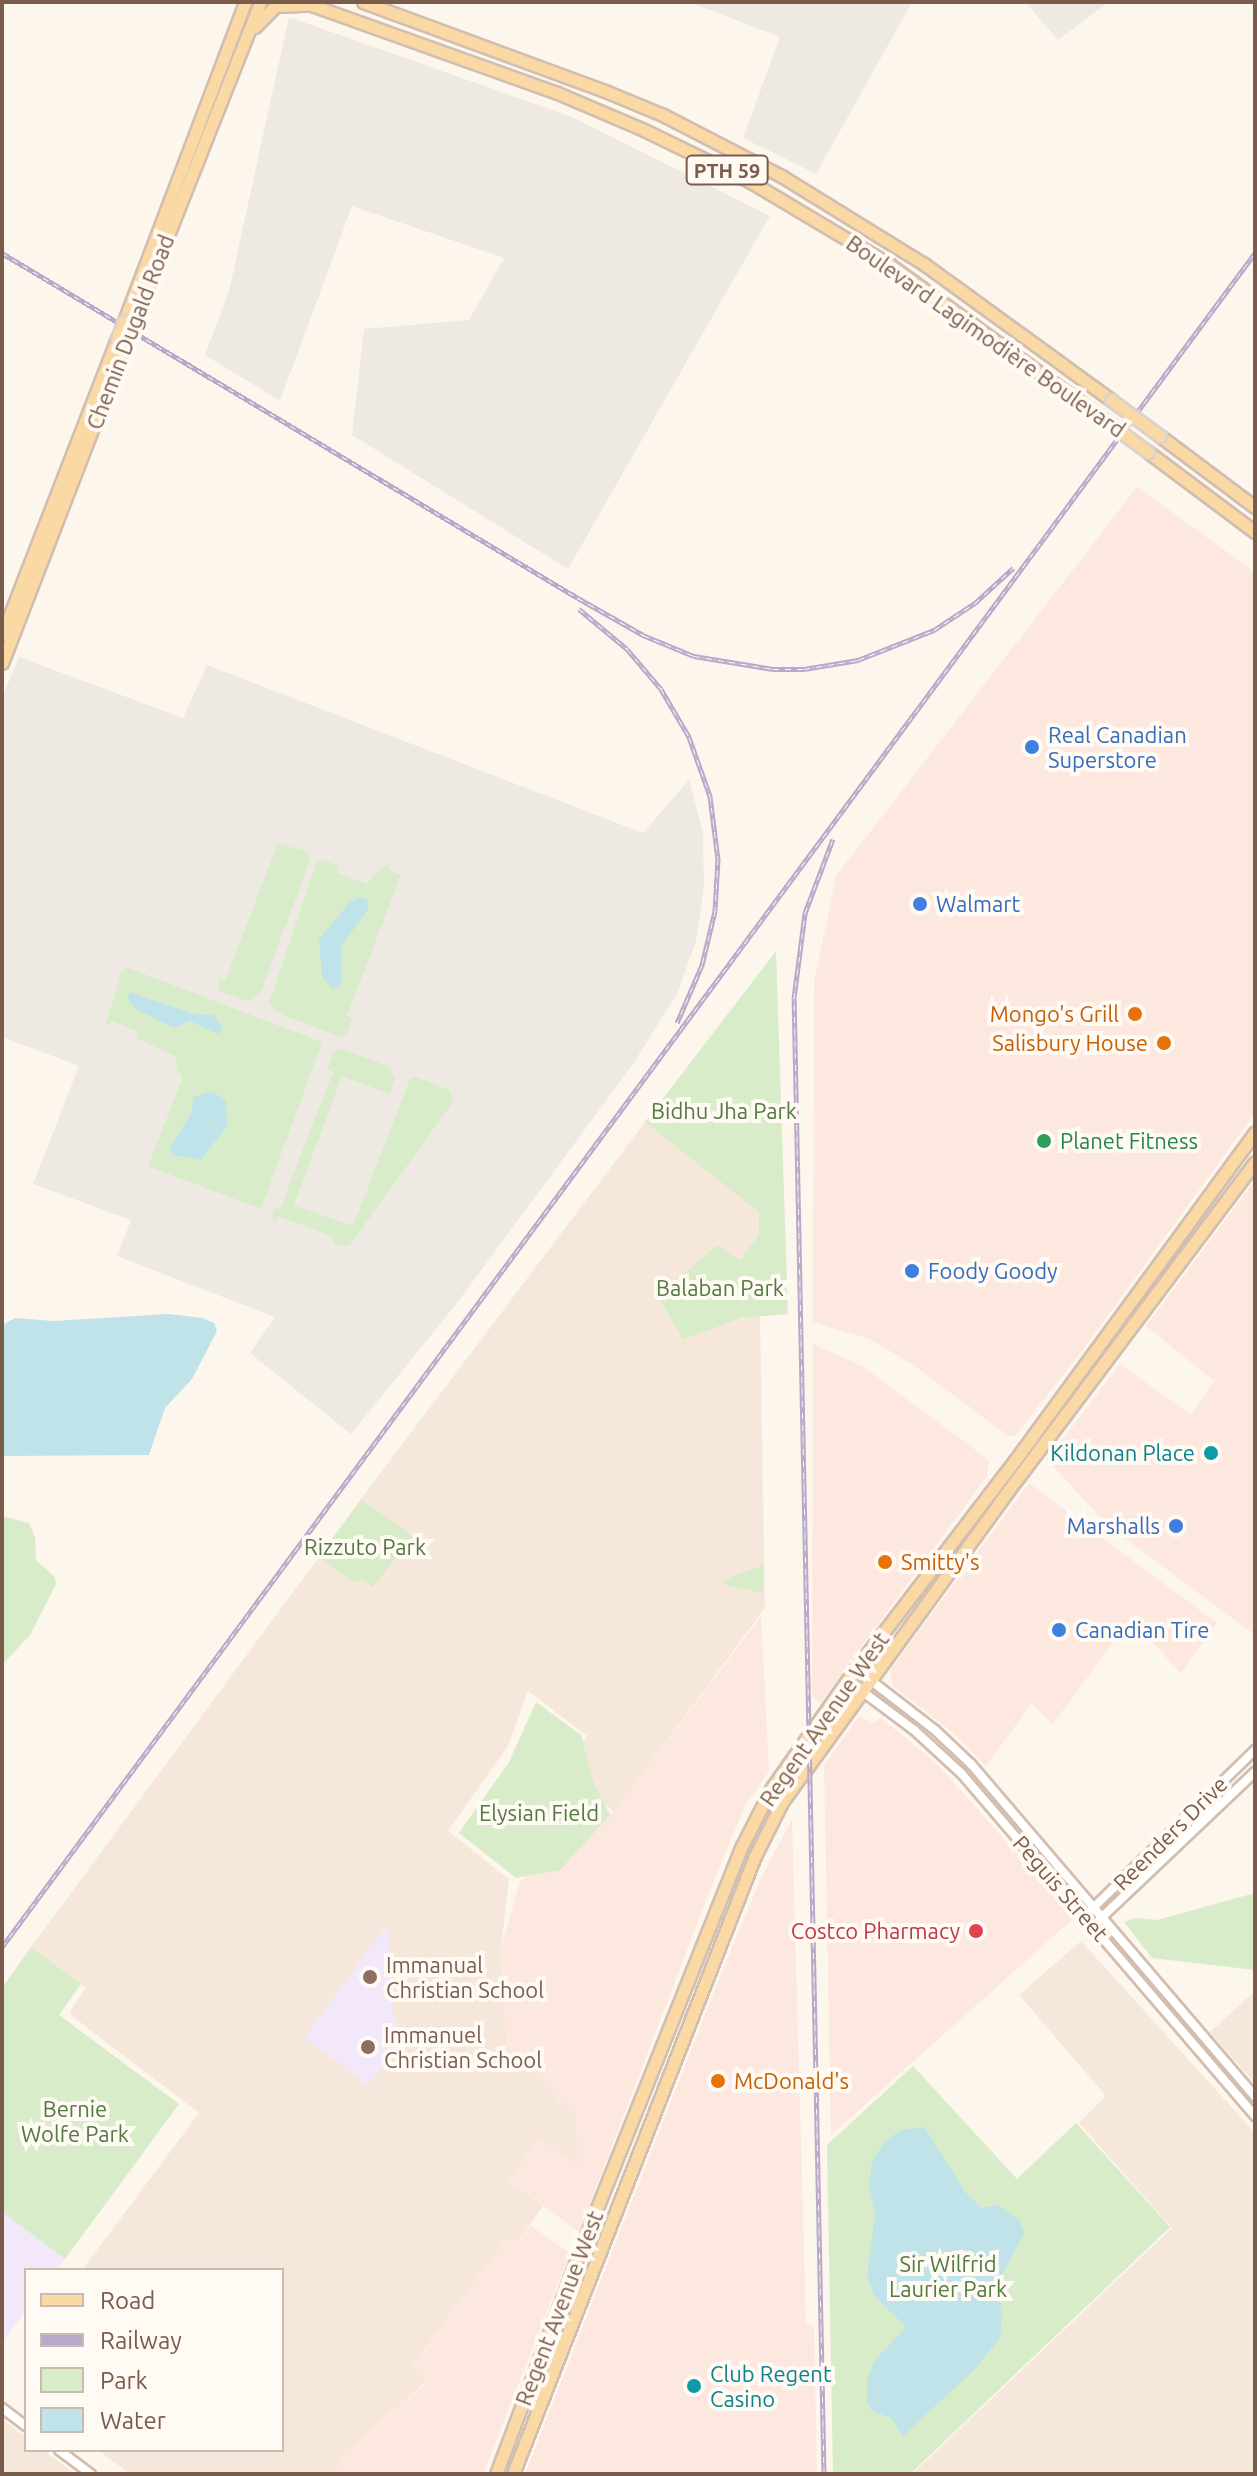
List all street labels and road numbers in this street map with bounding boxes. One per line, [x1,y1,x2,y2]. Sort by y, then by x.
road number: PTH 59 [685,154,769,186]
street label: Boulevard Lagimodière Boulevard [842,229,1130,443]
street label: Chemin Dugald Road [81,231,179,433]
street label: Regent Avenue West [754,1627,894,1811]
street label: Reenders Drive [1107,1770,1233,1896]
street label: Peguis Street [1008,1830,1114,1946]
street label: Regent Avenue West [510,2207,608,2409]

